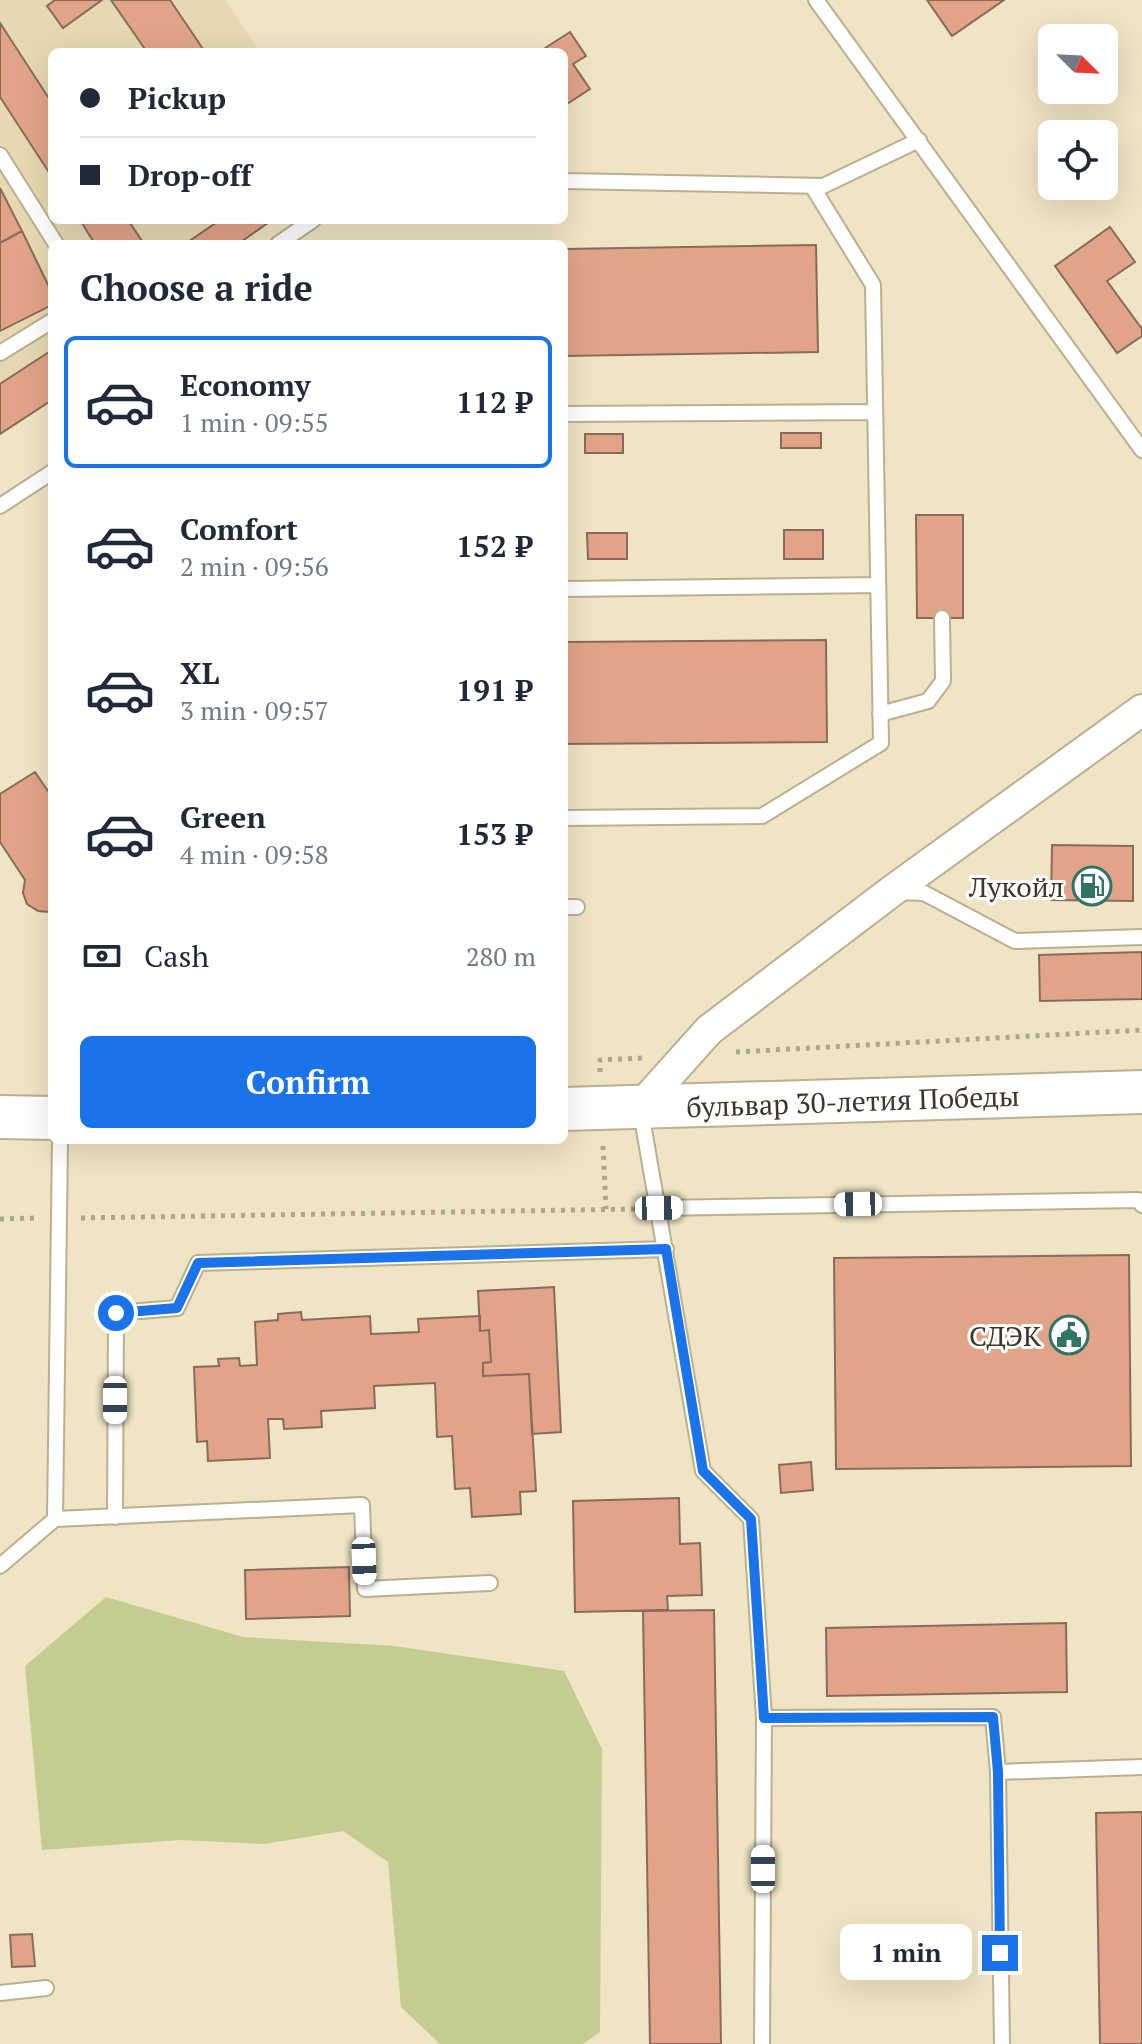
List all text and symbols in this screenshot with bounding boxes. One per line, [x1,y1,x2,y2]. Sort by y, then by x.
north arrow [1038,24,1118,104]
map controls [1038,24,1118,200]
text: Pickup [128,78,226,118]
button: locate [1038,120,1118,200]
text: Drop-off [128,155,252,195]
text: Choose a ride [80,264,313,311]
text: Economy [180,365,311,405]
icon: car [84,366,156,438]
text: 112 ₽ [456,382,532,422]
text: 1 min · 09:55 [180,405,329,439]
text: Comfort [180,509,298,549]
icon: car [84,510,156,582]
text: 152 ₽ [456,526,532,566]
text: 2 min · 09:56 [180,549,329,583]
text: XL [180,653,219,693]
icon: car [84,654,156,726]
text: 191 ₽ [456,670,532,710]
text: 3 min · 09:57 [180,693,329,727]
text: Green [180,797,266,837]
icon: car [84,798,156,870]
text: 153 ₽ [456,814,532,854]
text: 4 min · 09:58 [180,837,329,871]
fuel station icon: Лукойл [1071,865,1113,907]
place label: Лукойл [968,868,1064,905]
icon: cash [80,934,124,978]
text: Cash [144,936,209,976]
text: 280 m [466,939,536,973]
button: Confirm [80,1036,536,1128]
street label: бульвар 30-летия Победы [686,1077,1020,1125]
car [834,1192,882,1216]
car [635,1196,683,1220]
route start [98,1295,134,1331]
public building icon: СДЭК [1048,1314,1090,1356]
place label: СДЭК [969,1317,1042,1354]
car [103,1376,127,1424]
car [351,1537,377,1585]
car [751,1845,775,1893]
callout: 1 min [840,1925,972,1981]
text: 1 min [870,1935,942,1969]
route end [982,1935,1018,1971]

